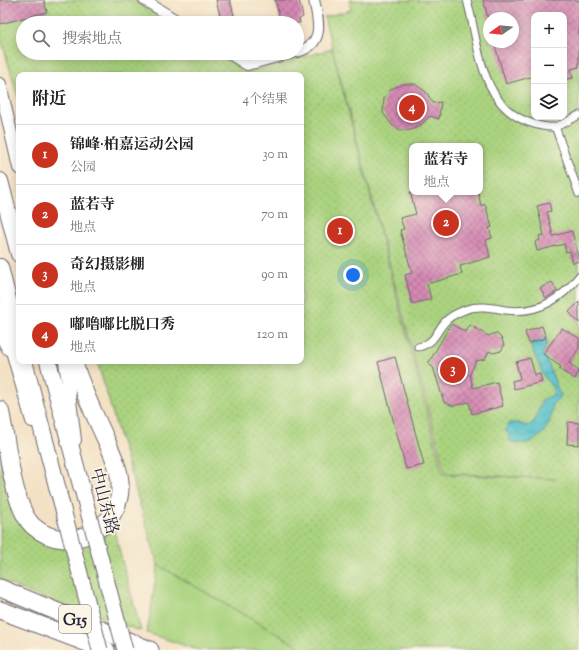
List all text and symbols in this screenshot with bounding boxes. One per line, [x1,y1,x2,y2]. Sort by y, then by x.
north arrow [483,12,519,48]
map controls [531,12,567,120]
button: + [531,12,567,48]
search box [16,16,304,60]
icon: search [30,27,52,49]
text: 搜索地点 [62,29,122,50]
button: − [531,48,567,84]
button: layers [531,84,567,120]
text: 附近 [32,88,66,112]
text: 4个结果 [242,91,288,109]
pin: 4 [399,93,425,123]
text: 锦峰·柏嘉运动公园 [70,135,194,156]
popup [409,143,483,195]
text: 1 [43,146,47,164]
text: 30 m [262,146,288,164]
text: 蓝若寺 [423,150,469,171]
text: 公园 [70,159,96,177]
text: 地点 [423,174,450,192]
text: 蓝若寺 [70,195,115,216]
text: 2 [42,206,48,224]
text: 70 m [261,206,288,224]
pin: 2 [433,208,459,238]
pin: 1 [327,216,353,246]
text: 地点 [70,219,96,237]
text: 奇幻摄影棚 [70,255,145,276]
your location [343,265,363,285]
text: 3 [42,266,48,284]
text: 90 m [261,266,288,284]
text: 地点 [70,279,96,297]
text: 嘟噜嘟比脱口秀 [70,315,175,336]
text: 4 [42,326,48,344]
text: 120 m [257,326,288,344]
text: 地点 [70,339,96,357]
pin: 3 [440,355,466,385]
street label: 中山东路 [83,466,123,537]
road number: G15 [59,605,91,633]

